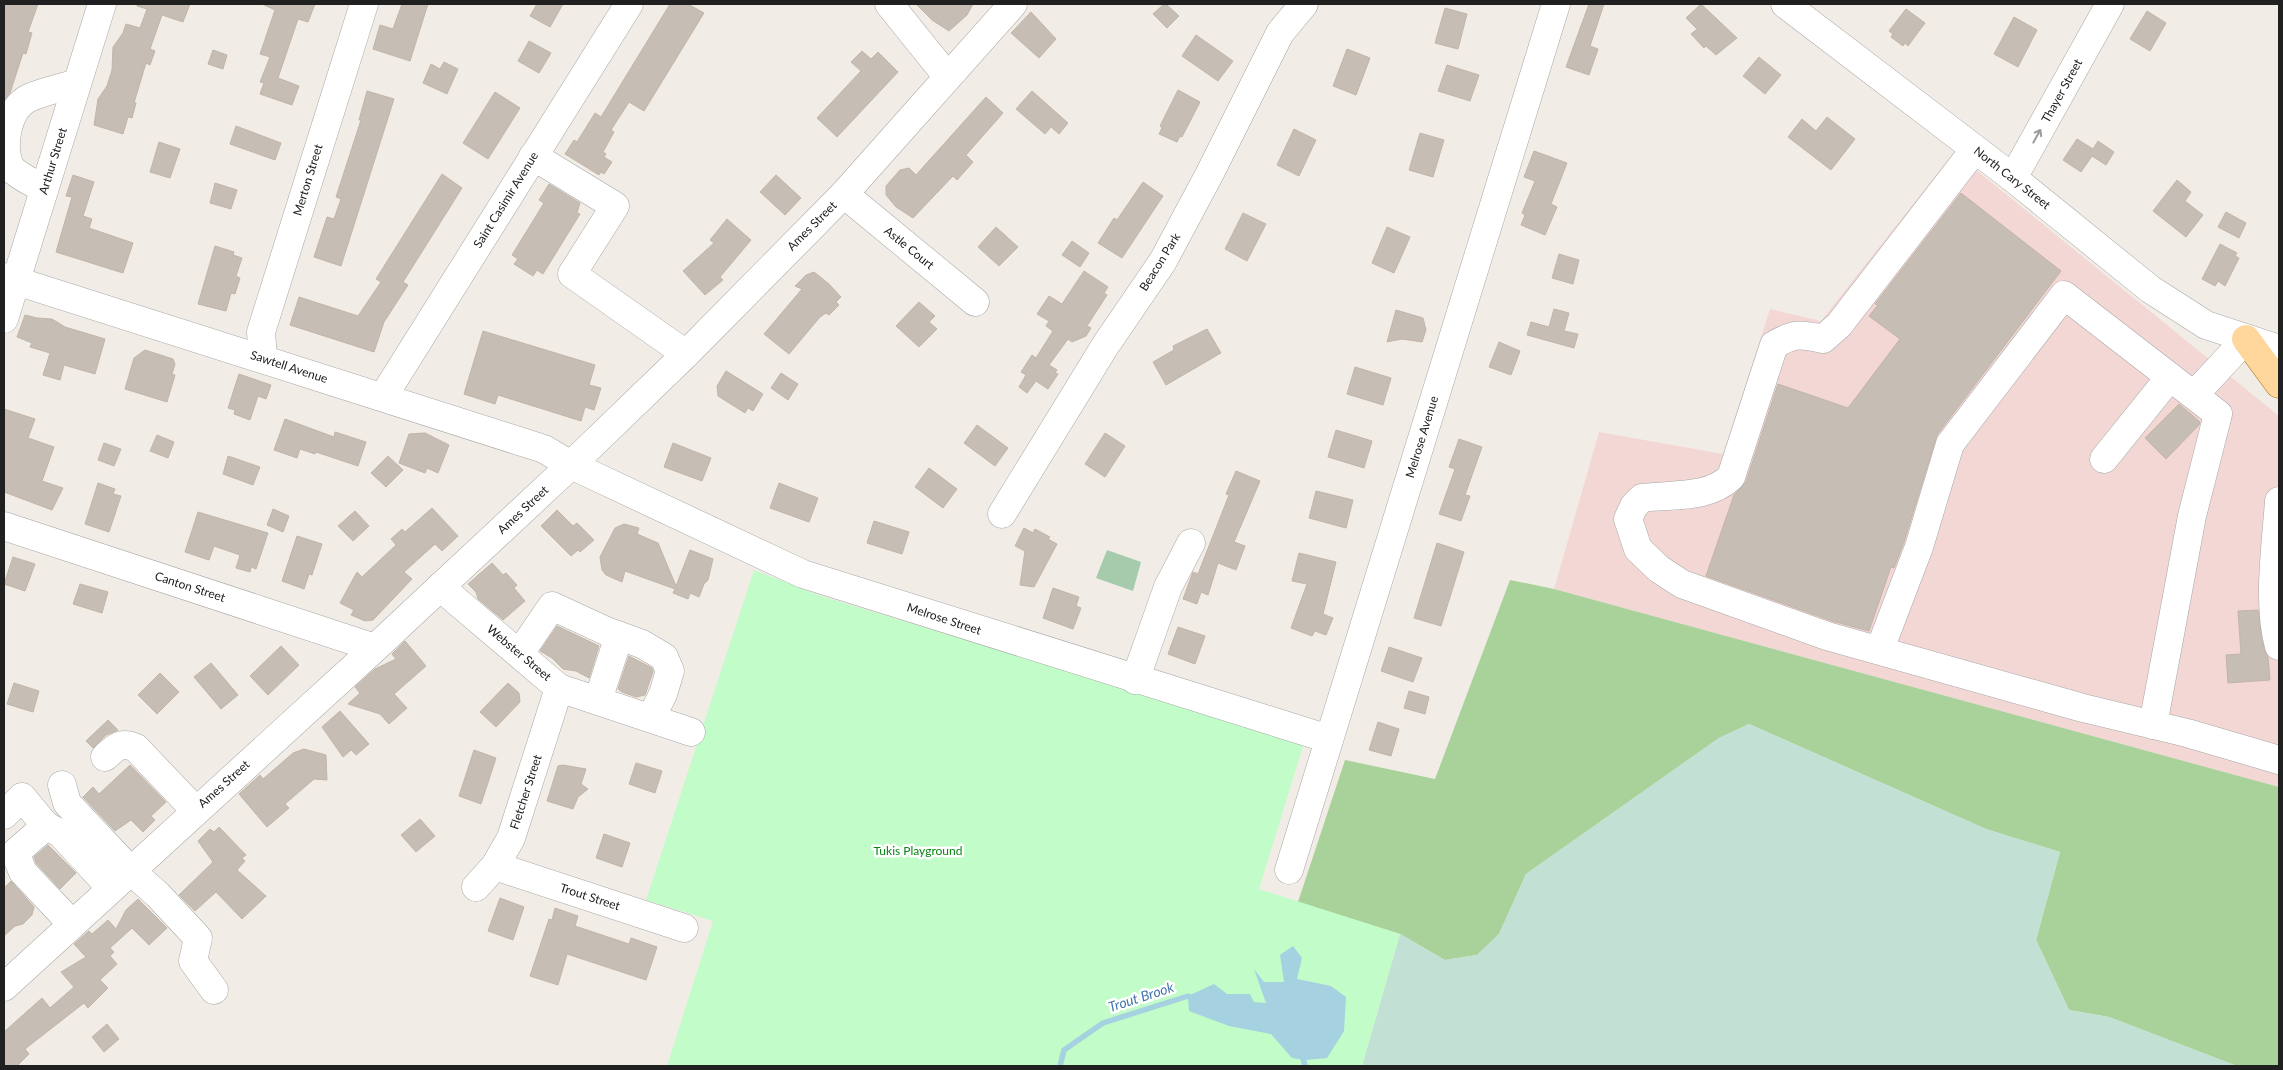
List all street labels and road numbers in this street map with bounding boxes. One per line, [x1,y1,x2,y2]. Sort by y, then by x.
street label: Thayer Street [2038,56,2086,125]
street label: Arthur Street [35,125,70,196]
street label: Merton Street [290,142,326,217]
street label: North Cary Street [1971,143,2054,213]
street label: Saint Casimir Avenue [470,149,541,251]
street label: Ames Street [784,197,840,254]
street label: Astle Court [881,223,938,273]
street label: Beacon Park [1136,229,1184,294]
street label: Sawtell Avenue [249,347,330,386]
street label: Melrose Avenue [1402,394,1441,480]
street label: Ames Street [494,482,552,537]
street label: Canton Street [153,568,228,605]
street label: Melrose Street [905,599,984,638]
street label: Webster Street [484,621,555,684]
street label: Fletcher Street [506,752,545,831]
street label: Ames Street [195,756,253,811]
street label: Trout Street [558,880,623,914]

